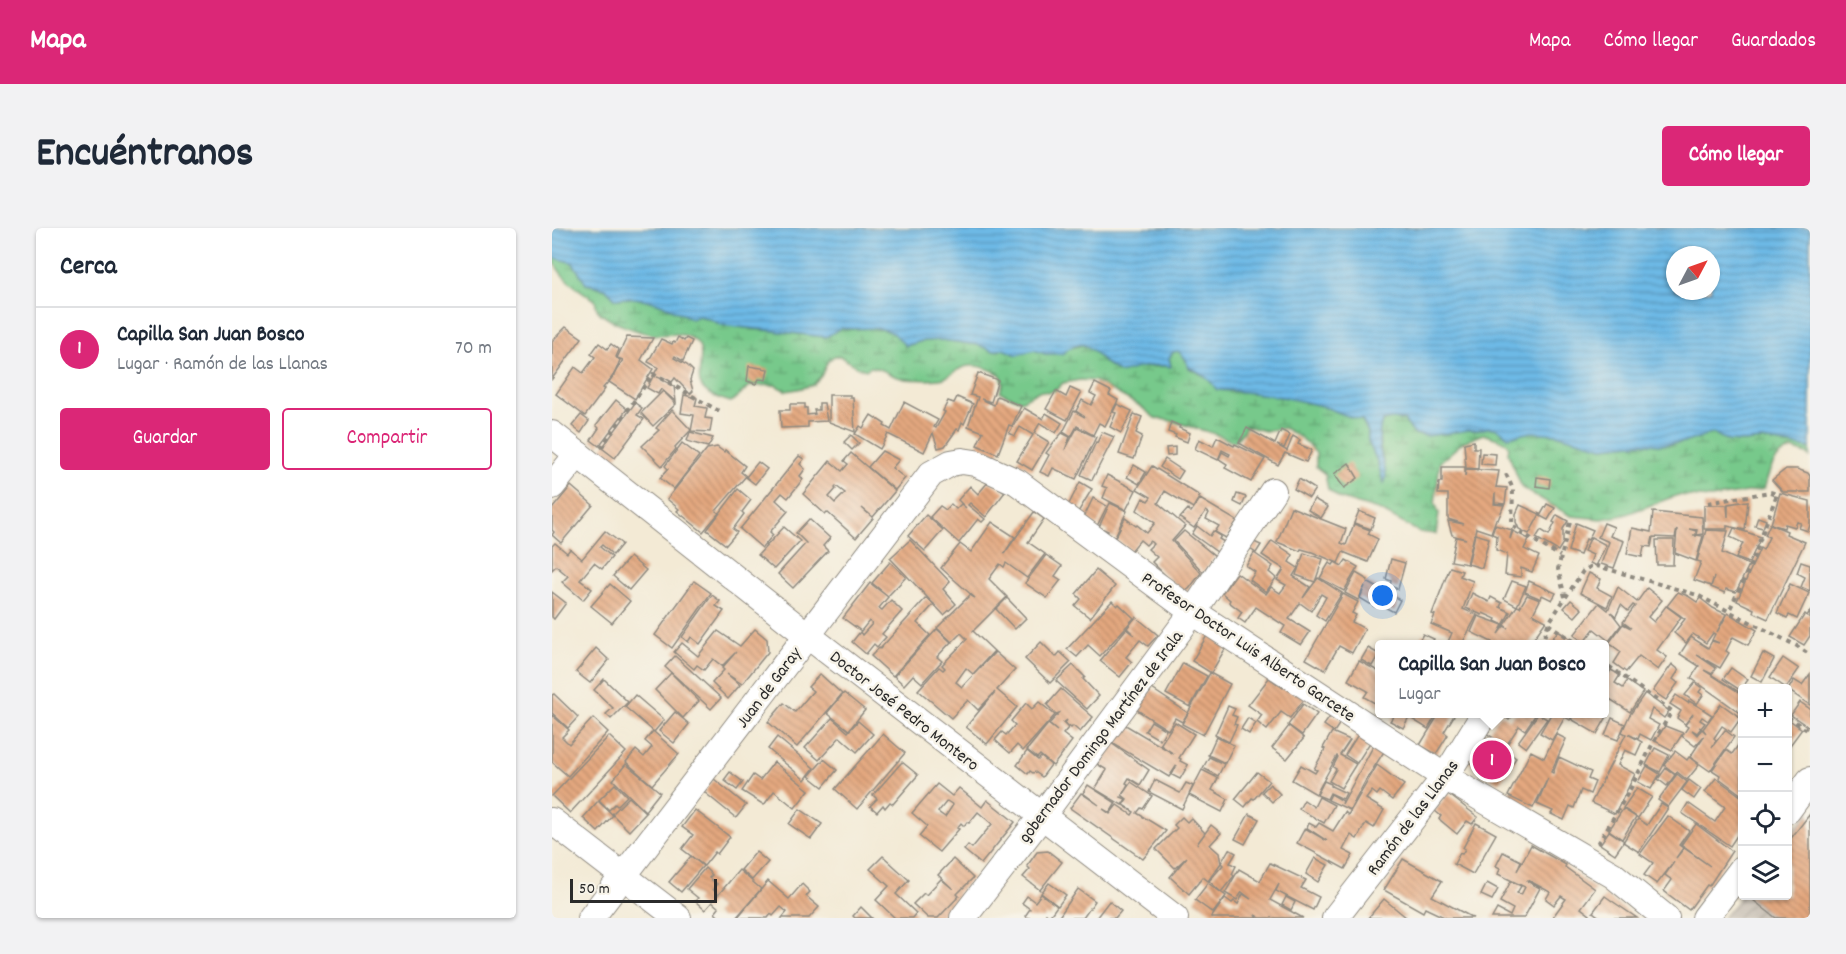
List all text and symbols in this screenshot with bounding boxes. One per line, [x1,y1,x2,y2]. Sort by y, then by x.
text: Mapa [30,22,86,62]
text: Mapa [1529,27,1571,57]
text: Cómo llegar [1604,27,1698,57]
text: Guardados [1731,27,1816,57]
text: Encuéntranos [36,126,254,186]
button: Cómo llegar [1662,126,1810,186]
north arrow [1666,246,1720,300]
text: Cerca [60,249,117,286]
text: Capilla San Juan Bosco [117,320,305,351]
text: 1 [77,335,82,363]
text: 70 m [455,335,492,363]
text: Lugar · Ramón de las Llanas [117,351,328,379]
button: Guardar [60,408,270,470]
button: Compartir [282,408,492,470]
street label: Profesor Doctor Luis Alberto Garcete [1136,567,1359,729]
your location [1368,581,1397,610]
street label: gobernador Domingo Martínez de Irala [1014,626,1191,849]
popup [1375,640,1609,718]
street label: Juan de Garay [731,642,809,734]
street label: Doctor José Pedro Montero [823,646,983,778]
text: Capilla San Juan Bosco [1398,650,1586,681]
text: Lugar [1398,681,1441,709]
map controls [1738,684,1792,900]
button: + [1738,684,1792,738]
pin: 1 [1472,738,1512,782]
button: − [1738,738,1792,792]
street label: Ramón de las Llanas [1362,755,1466,882]
button: locate [1738,792,1792,846]
button: layers [1738,846,1792,900]
scale bar [570,876,717,904]
text: 50 m [579,878,610,901]

